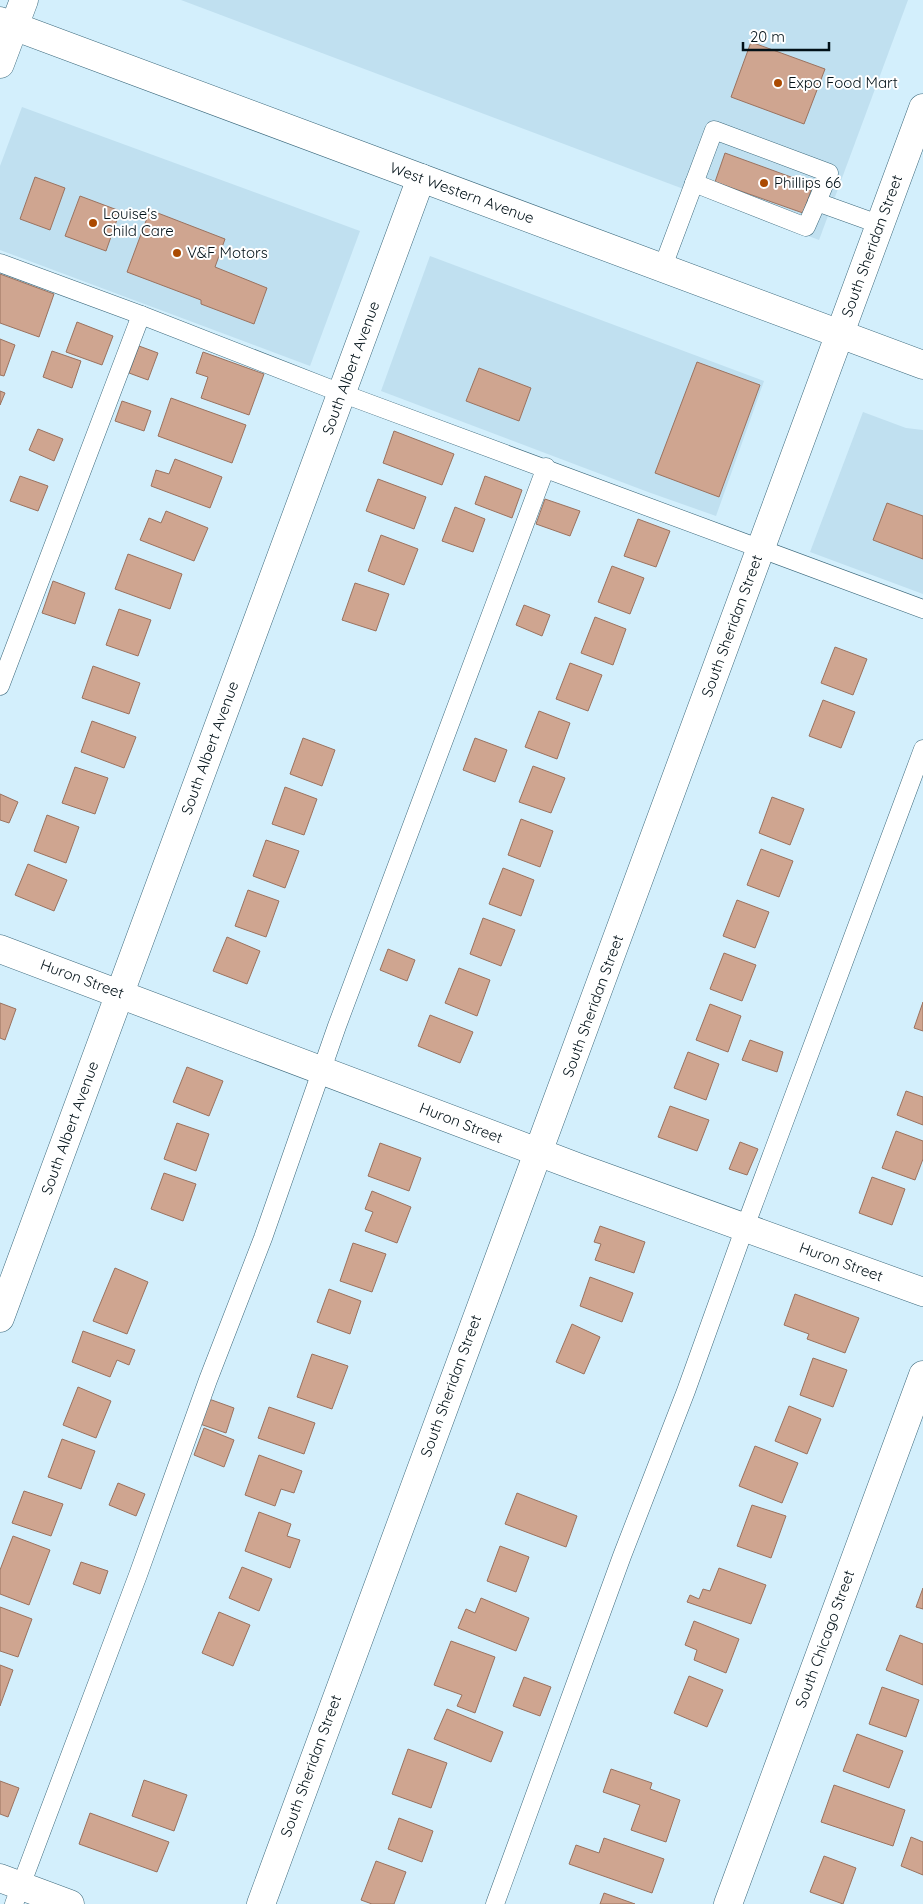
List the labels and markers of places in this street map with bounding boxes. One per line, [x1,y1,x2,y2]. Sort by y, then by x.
place label: Expo Food Mart [788,73,898,92]
marker: Expo Food Mart [772,77,784,89]
place label: Phillips 66 [774,173,841,192]
marker: Phillips 66 [758,177,770,189]
place label: Louise's Child Care [103,204,174,240]
marker: Louise's Child Care [87,217,99,229]
place label: V&F Motors [187,243,268,262]
marker: V&F Motors [171,247,183,259]

